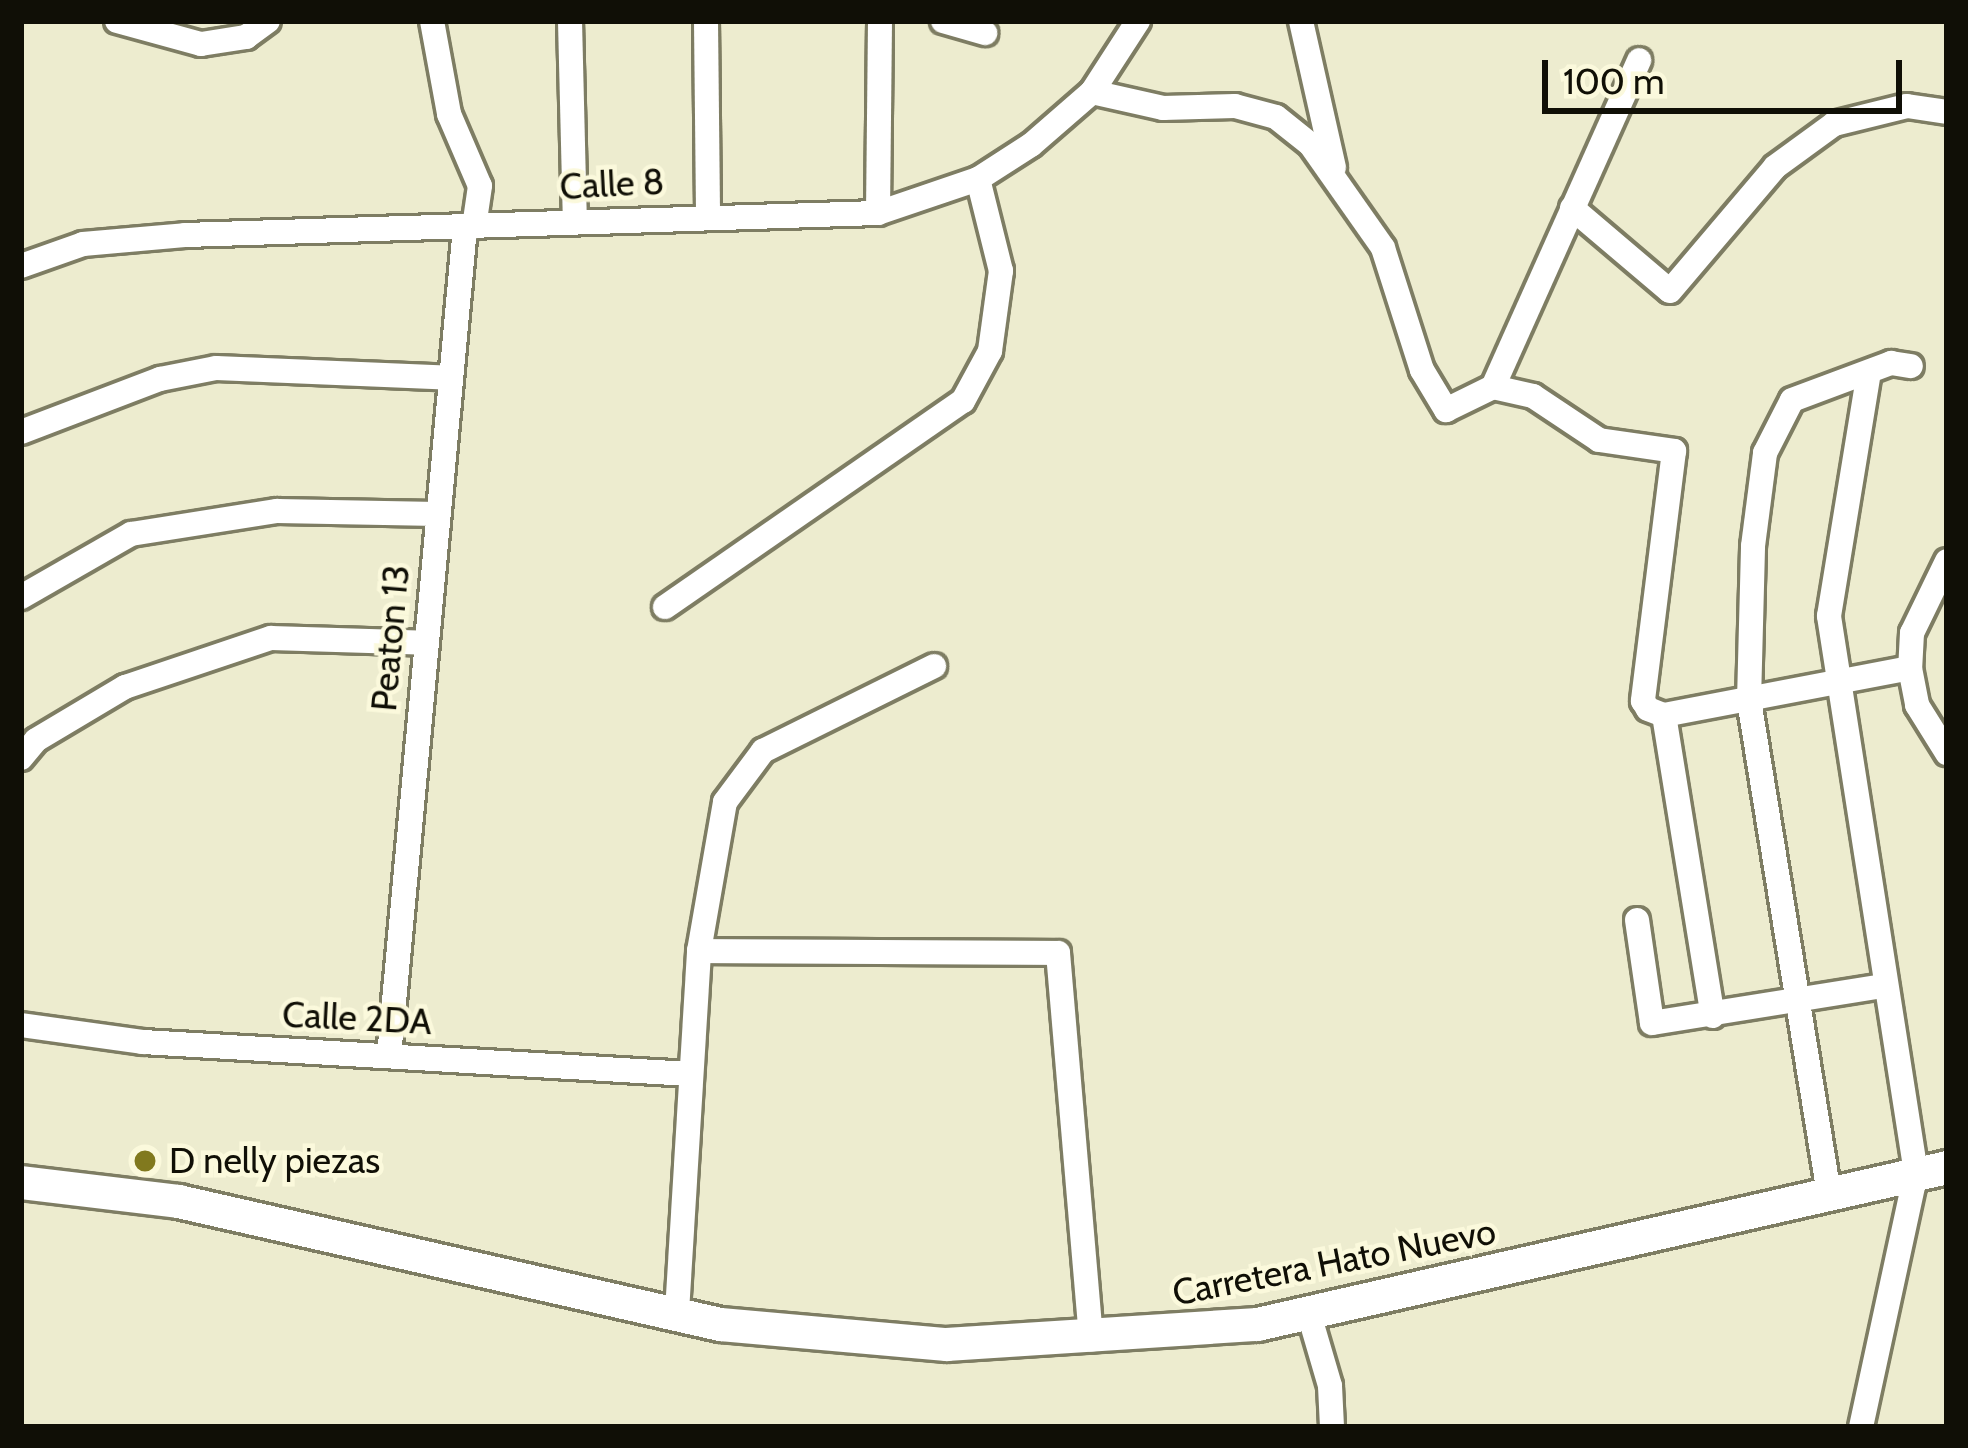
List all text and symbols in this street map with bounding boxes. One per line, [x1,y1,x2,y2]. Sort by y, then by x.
scale bar [1548,36,1908,110]
text: 100 m [1563,59,1665,103]
street label: Calle 8 [559,160,665,208]
street label: Peaton 13 [362,563,418,713]
street label: Calle 2DA [281,993,433,1043]
place label: D nelly piezas [169,1139,380,1183]
marker: D nelly piezas [132,1148,158,1174]
street label: Carretera Hato Nuevo [1169,1209,1499,1315]

